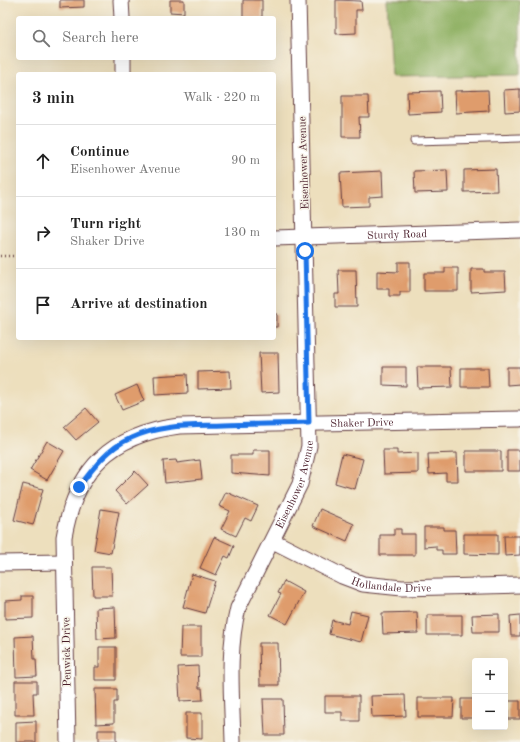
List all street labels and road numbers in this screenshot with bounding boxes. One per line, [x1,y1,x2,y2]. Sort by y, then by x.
street label: Eisenhower Avenue [297,116,312,210]
street label: Sturdy Road [367,229,428,242]
street label: Shaker Drive [330,418,394,430]
street label: Eisenhower Avenue [275,440,316,531]
street label: Hollandale Drive [349,576,431,595]
street label: Penwick Drive [61,617,74,687]

